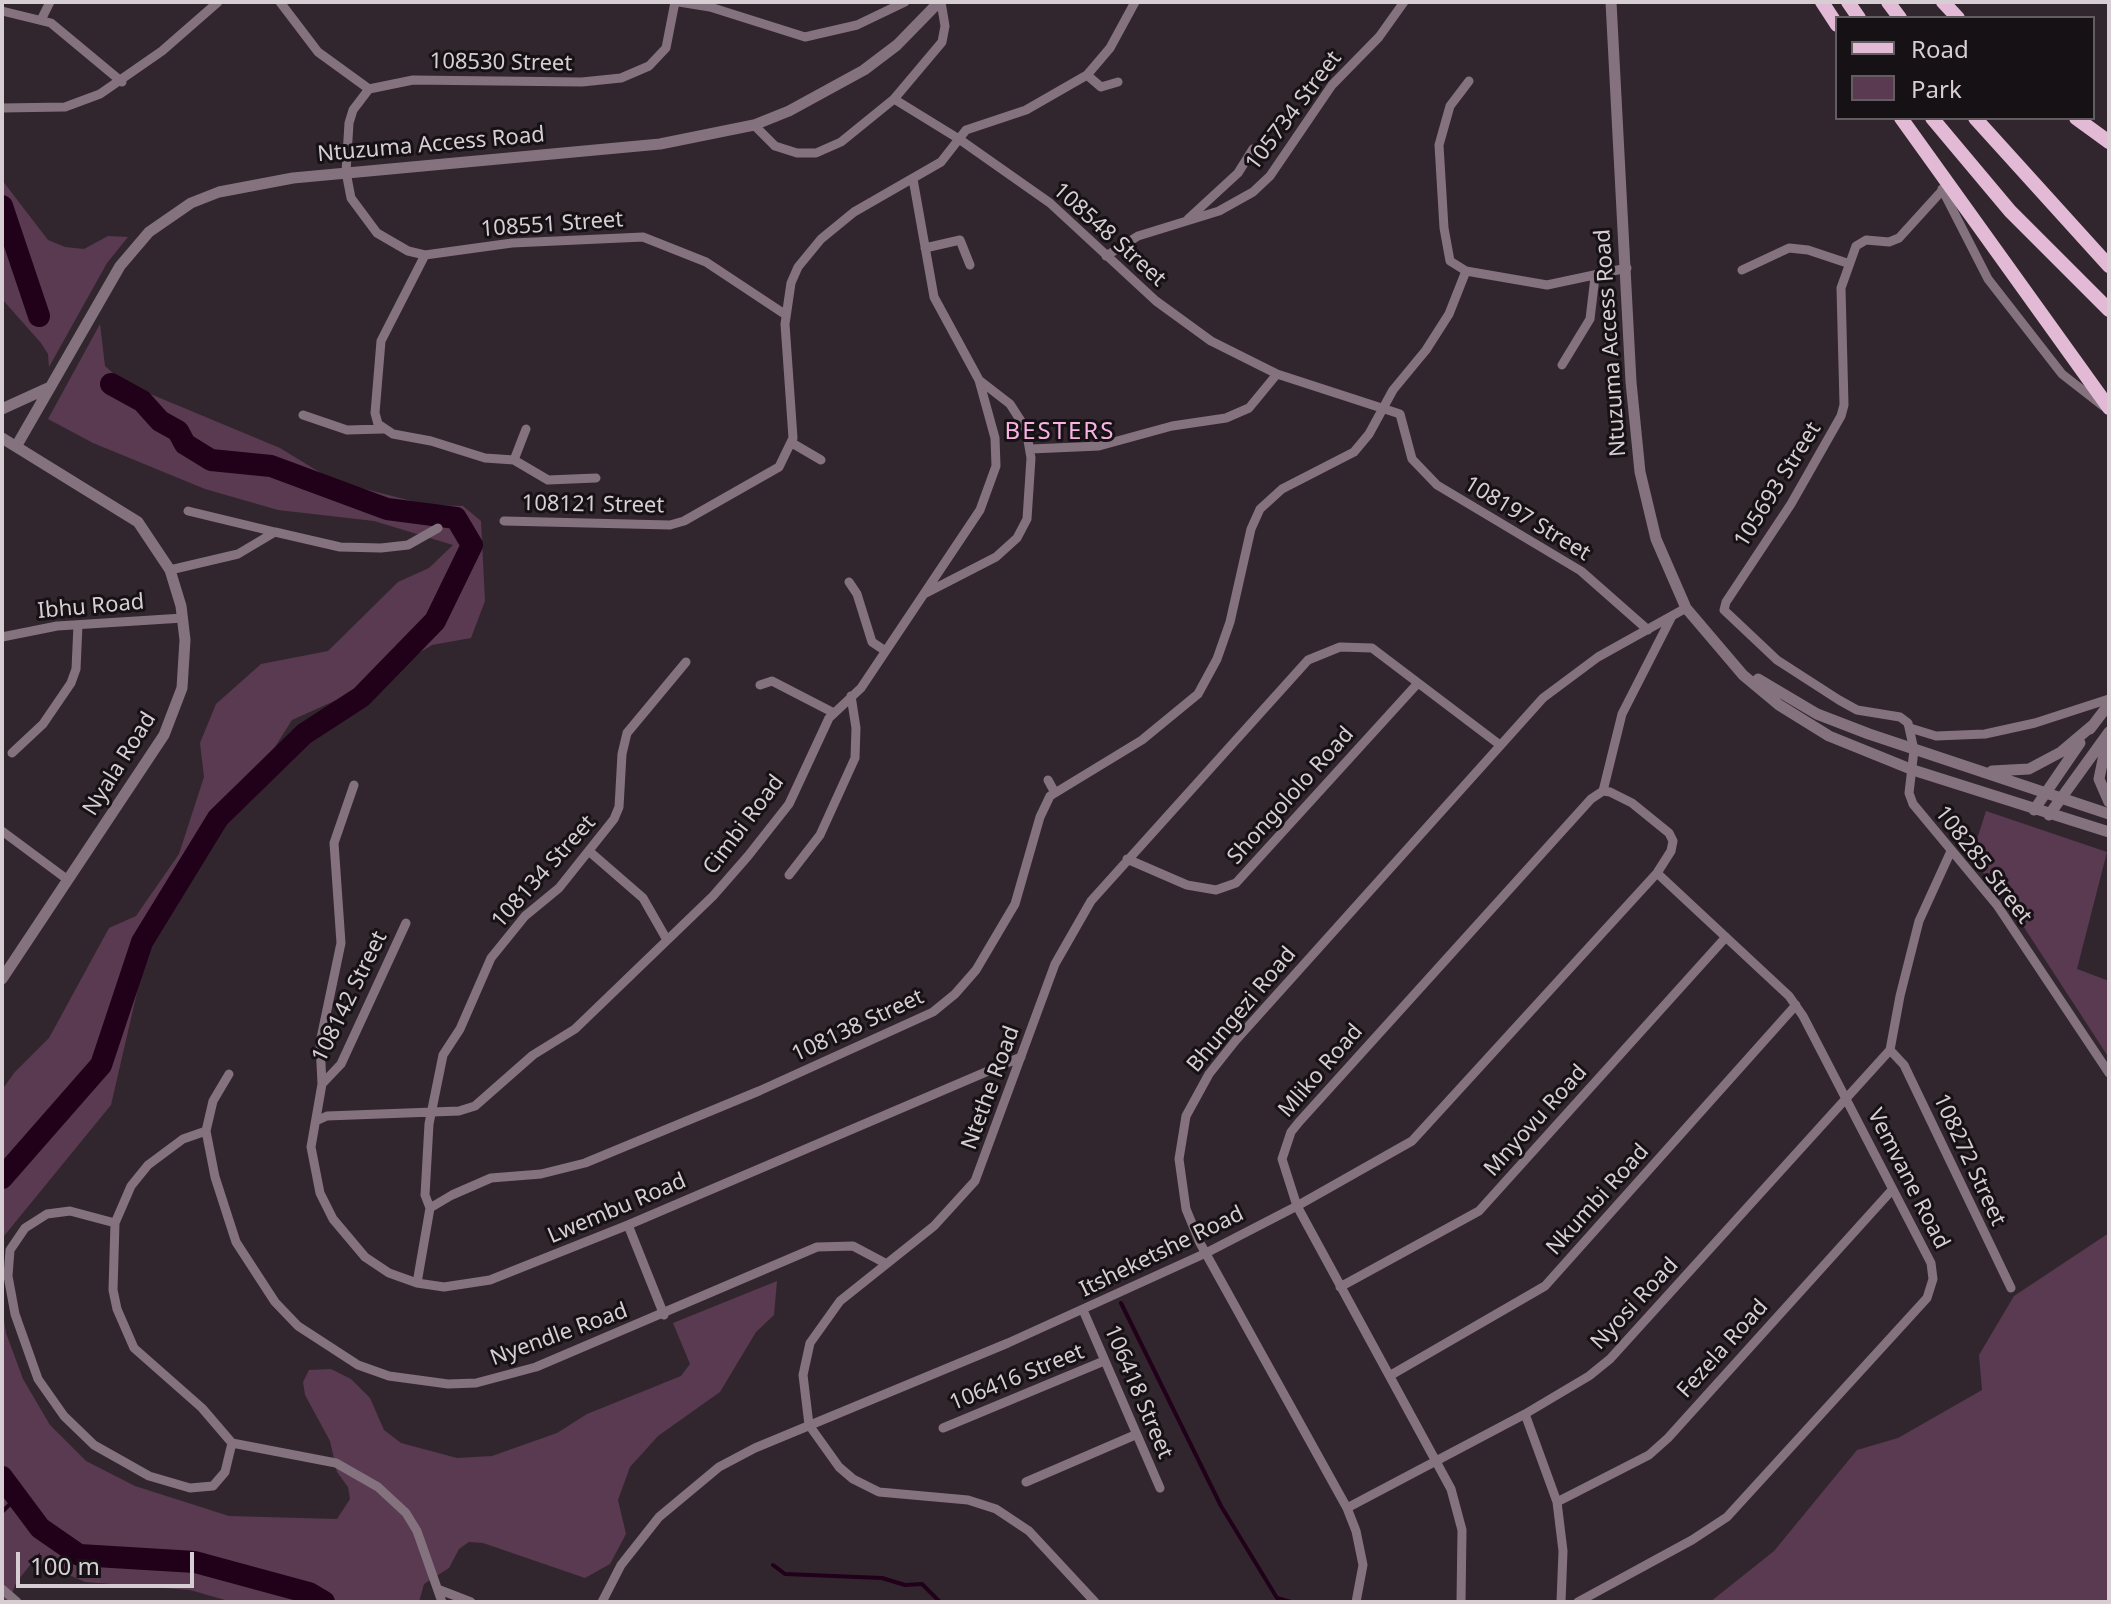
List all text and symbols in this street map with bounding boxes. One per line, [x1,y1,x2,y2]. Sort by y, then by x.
legend [1835,16,2095,120]
text: Road [1911,32,1969,65]
street label: 105734 Street [1241,46,1347,176]
street label: 108530 Street [429,49,573,77]
text: Park [1911,72,1962,105]
street label: Ntuzuma Access Road [316,122,546,168]
street label: 108548 Street [1047,177,1171,293]
street label: 108551 Street [480,207,624,243]
street label: Ntuzuma Access Road [1590,228,1632,458]
district label: BESTERS [1005,418,1115,446]
street label: 105693 Street [1729,418,1827,552]
street label: 108197 Street [1459,471,1595,567]
street label: 108121 Street [521,491,665,519]
street label: Ibhu Road [37,589,145,625]
street label: Nyala Road [78,707,162,821]
street label: Shongololo Road [1222,722,1360,870]
street label: Cimbi Road [698,770,790,880]
street label: 108285 Street [1929,801,2037,929]
street label: 108134 Street [486,810,602,934]
street label: 108142 Street [307,927,393,1067]
street label: Bhungezi Road [1182,942,1302,1078]
street label: 108138 Street [788,984,928,1068]
street label: Mliko Road [1273,1019,1369,1123]
street label: Ntethe Road [956,1023,1026,1153]
street label: Mnyovu Road [1479,1060,1593,1182]
street label: 108272 Street [1927,1090,2011,1230]
street label: Vemvane Road [1861,1104,1955,1254]
street label: Nkumbi Road [1541,1139,1655,1261]
street label: Lwembu Road [544,1168,690,1250]
street label: Itsheketshe Road [1076,1201,1248,1303]
street label: Nyosi Road [1586,1253,1684,1355]
street label: Fezela Road [1672,1294,1774,1404]
street label: Nyendle Road [487,1298,631,1372]
street label: 106418 Street [1098,1321,1178,1463]
street label: 106416 Street [946,1339,1088,1417]
scale bar [20,1536,198,1586]
text: 100 m [30,1549,100,1582]

